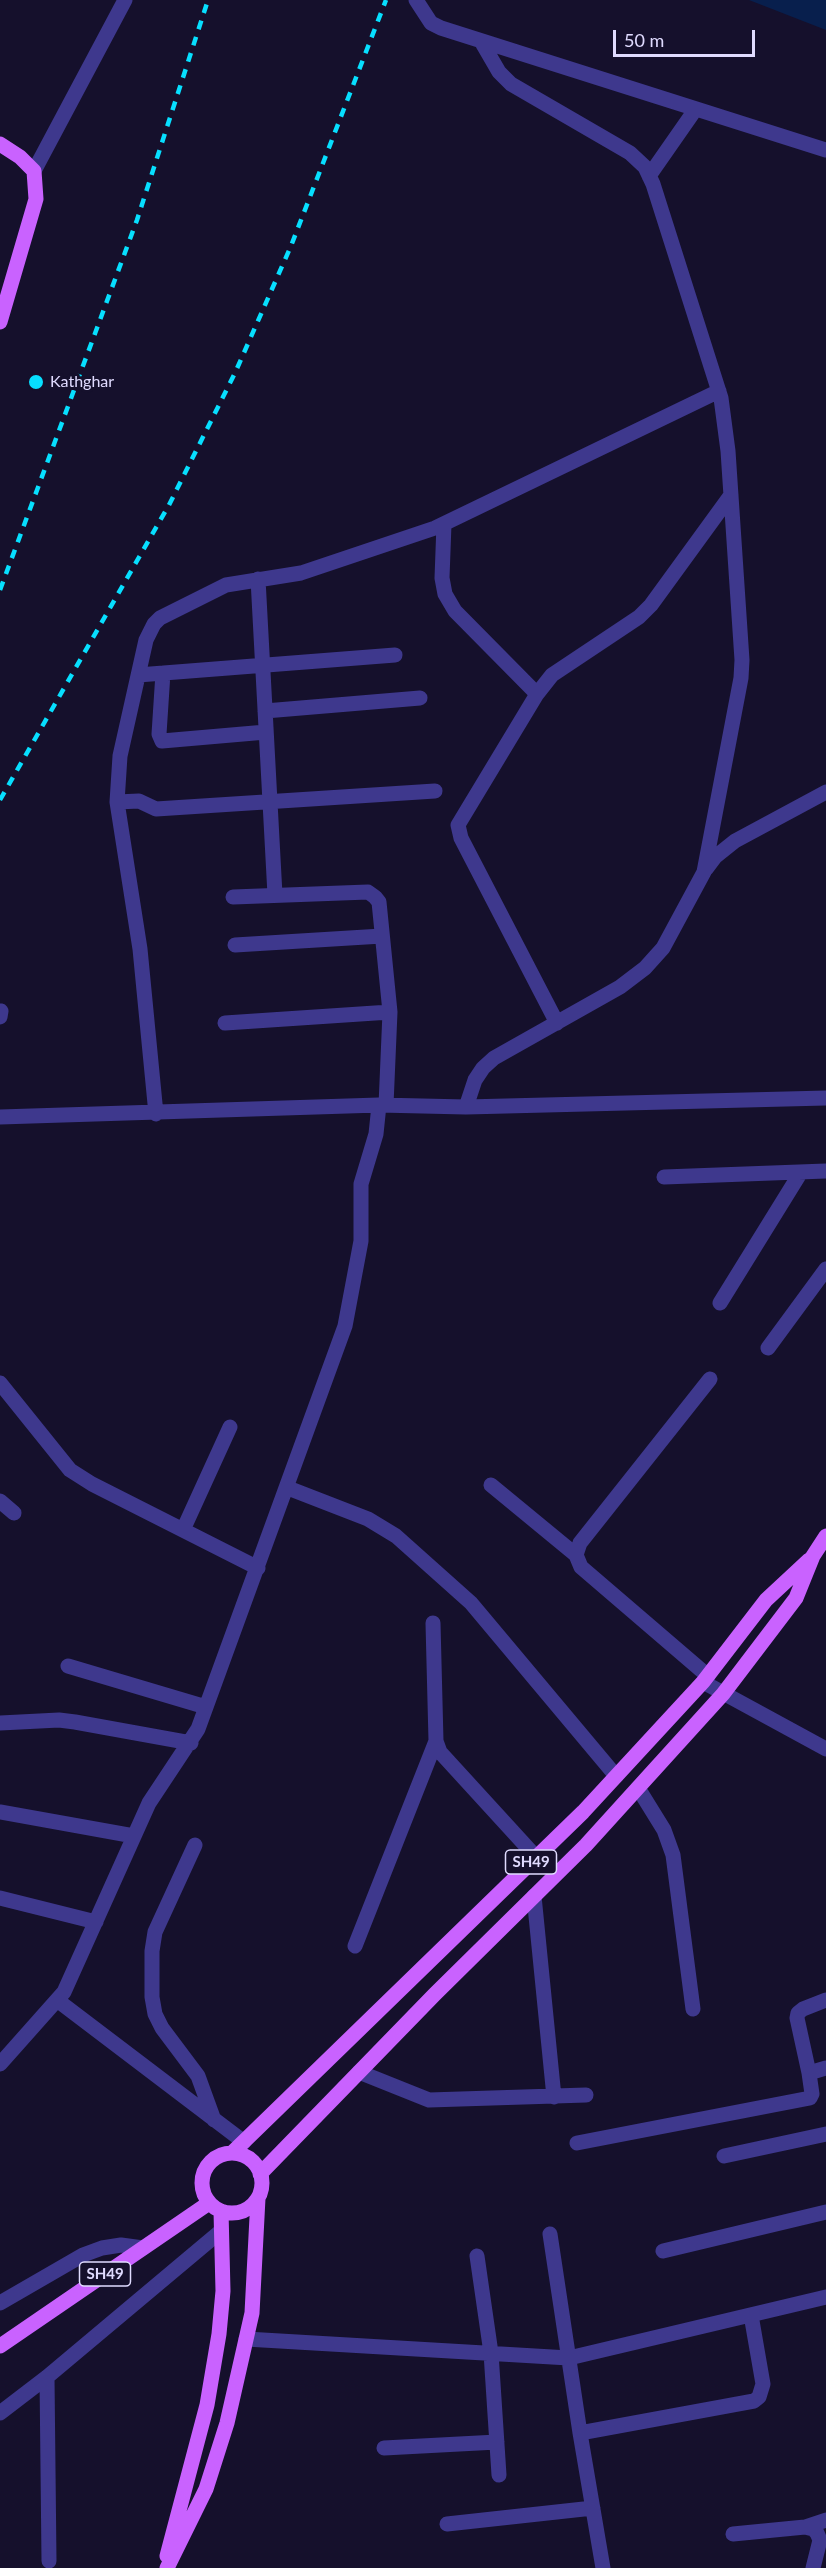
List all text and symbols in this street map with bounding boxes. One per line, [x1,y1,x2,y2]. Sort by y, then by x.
scale bar [616,18,758,56]
text: 50 m [624,29,664,51]
place label: Kathghar [50,372,114,392]
marker: Kathghar [27,373,45,391]
road number: SH49 [506,1850,556,1874]
road number: SH49 [80,2262,130,2286]

